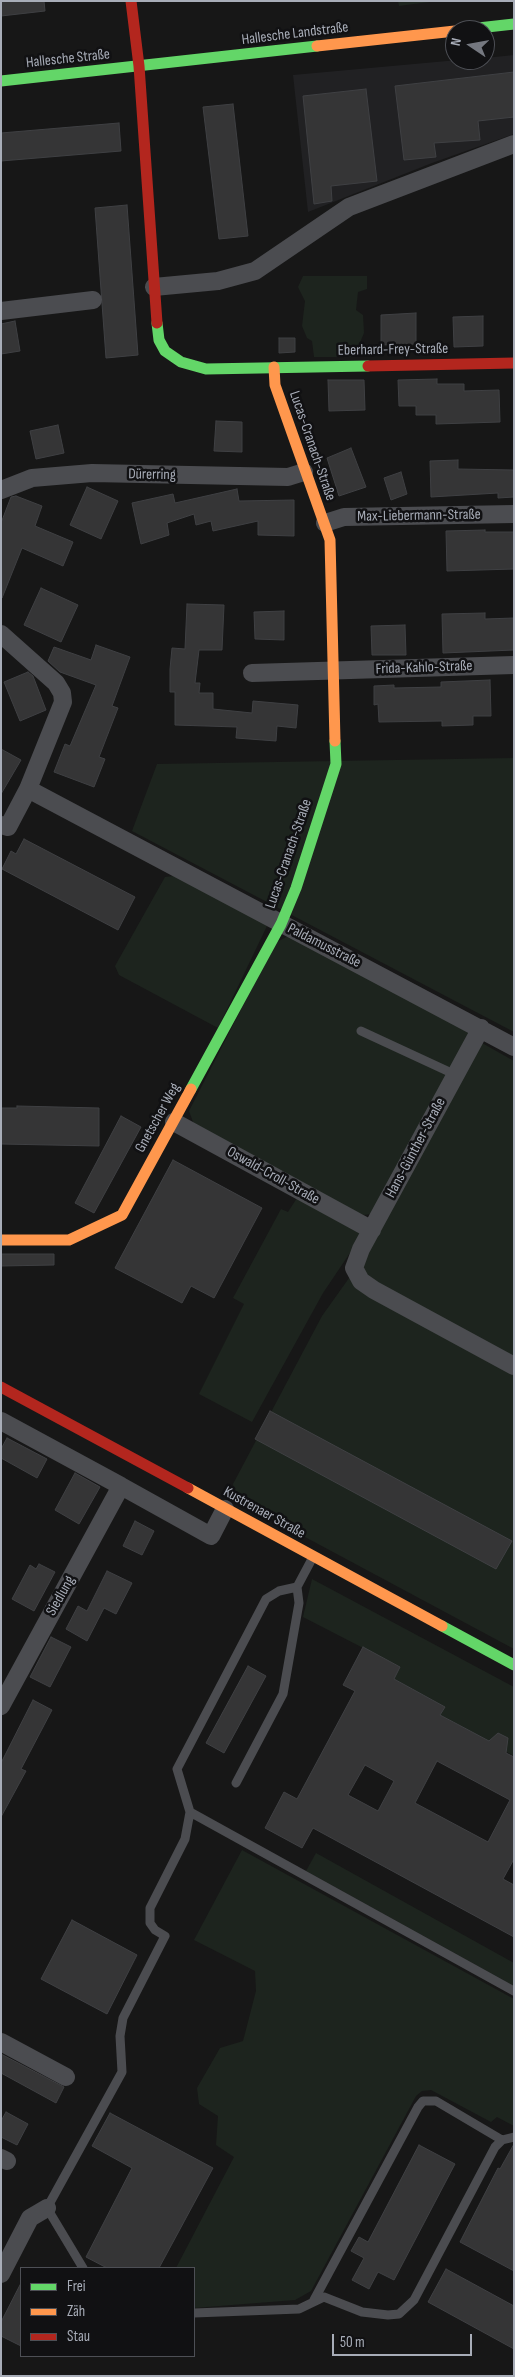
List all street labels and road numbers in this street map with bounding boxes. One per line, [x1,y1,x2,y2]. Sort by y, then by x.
street label: Hallesche Landstraße [241,19,349,49]
street label: Hallesche Straße [25,46,111,72]
street label: Eberhard-Frey-Straße [338,340,448,360]
street label: Lucas-Cranach-Straße [285,389,339,503]
street label: Dürerring [128,466,176,484]
street label: Max-Liebermann-Straße [357,506,481,526]
street label: Frida-Kahlo-Straße [375,657,473,679]
street label: Lucas-Cranach-Straße [262,797,316,911]
street label: Paldamusstraße [284,920,364,972]
street label: Gnetscher Weg [132,1080,184,1156]
street label: Hans-Günther-Straße [382,1095,450,1201]
street label: Oswald-Croll-Straße [224,1143,322,1209]
street label: Kustrenaer Straße [220,1483,308,1543]
street label: Siedlung [43,1573,79,1619]

